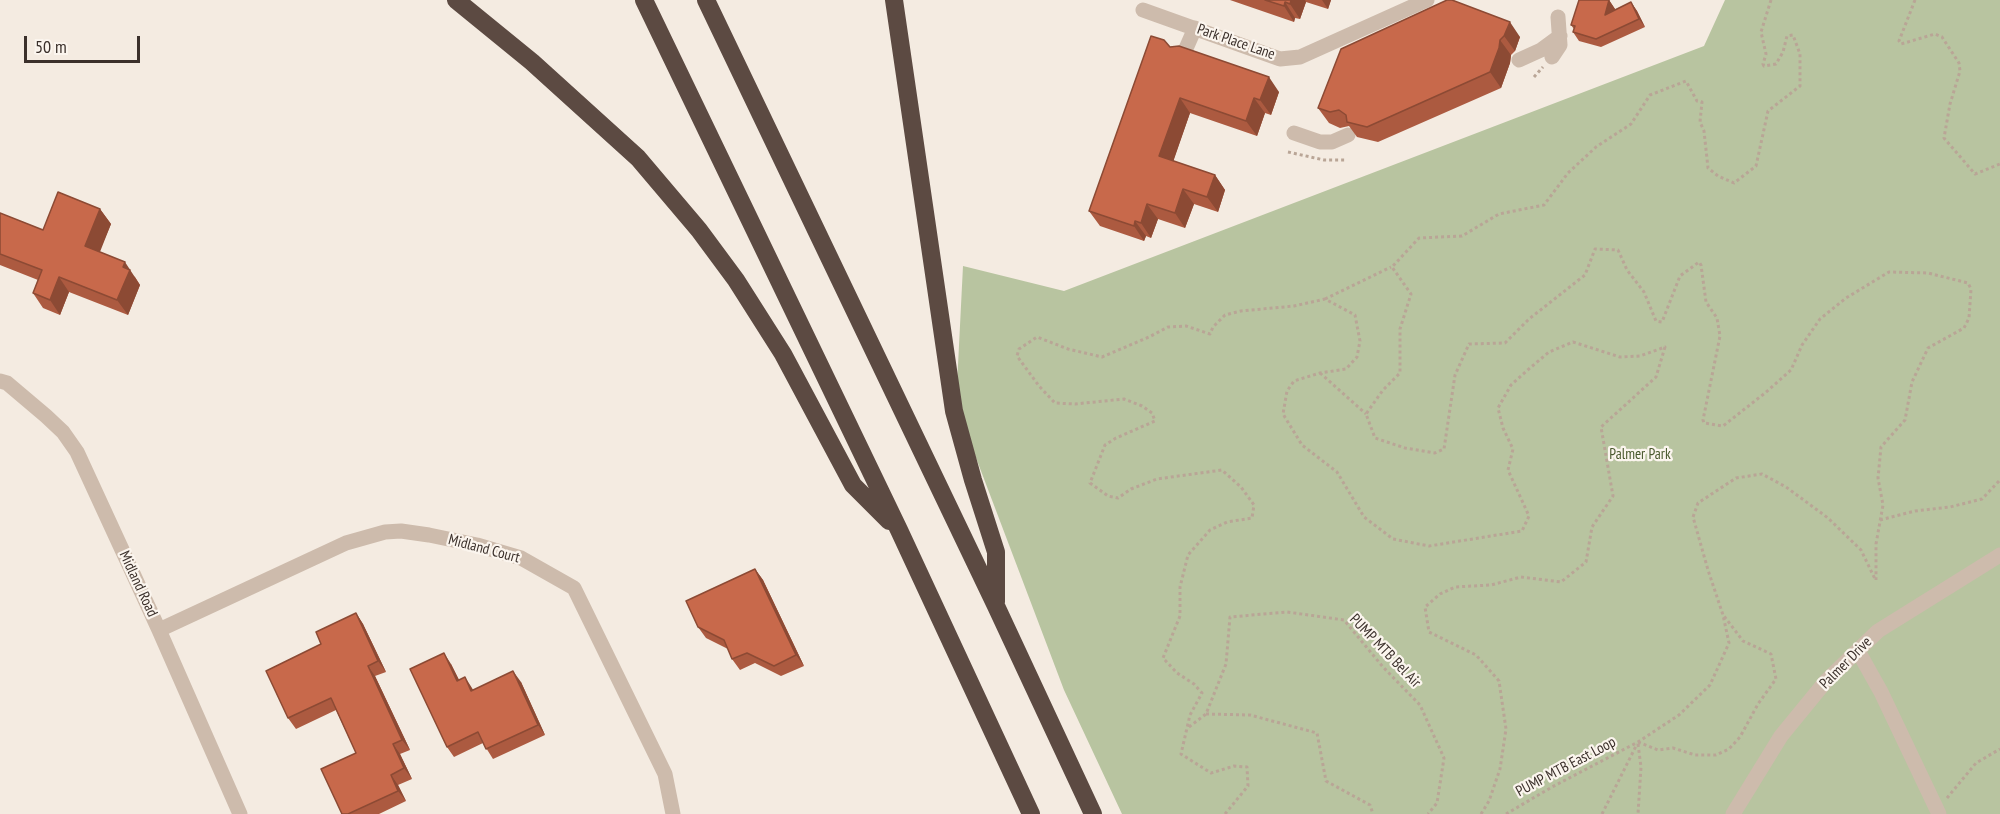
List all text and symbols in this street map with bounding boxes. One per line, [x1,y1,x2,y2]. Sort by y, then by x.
street label: Park Place Lane [1195,20,1277,64]
scale bar [27,24,142,62]
text: 50 m [35,35,67,58]
park label: Palmer Park [1609,446,1671,464]
street label: Midland Court [446,531,522,567]
street label: Midland Road [115,548,161,620]
street label: PUMP MTB Bel Air [1346,611,1424,691]
street label: Palmer Drive [1816,633,1876,693]
street label: PUMP MTB East Loop [1513,733,1619,801]

